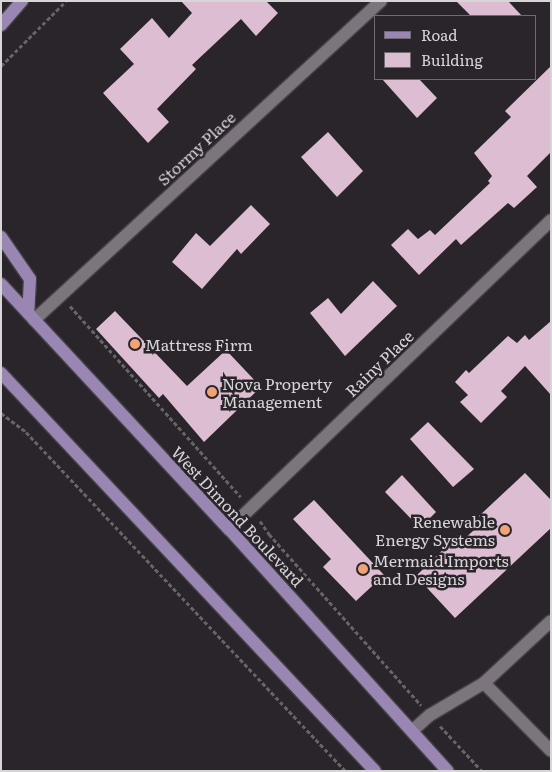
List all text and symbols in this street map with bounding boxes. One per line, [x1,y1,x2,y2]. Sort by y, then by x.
legend [374,15,537,80]
text: Road [421,23,457,46]
text: Building [421,48,483,71]
street label: Stormy Place [153,107,239,189]
street label: Rainy Place [341,326,417,400]
place label: Mattress Firm [145,334,253,354]
marker: Mattress Firm [129,338,141,350]
place label: Nova Property Management [222,373,332,411]
marker: Nova Property Management [206,386,218,398]
street label: West Dimond Boulevard [168,442,308,590]
place label: Renewable Energy Systems [375,511,495,549]
marker: Renewable Energy Systems [499,524,511,536]
place label: Mermaid Imports and Designs [373,550,509,588]
marker: Mermaid Imports and Designs [357,563,369,575]

